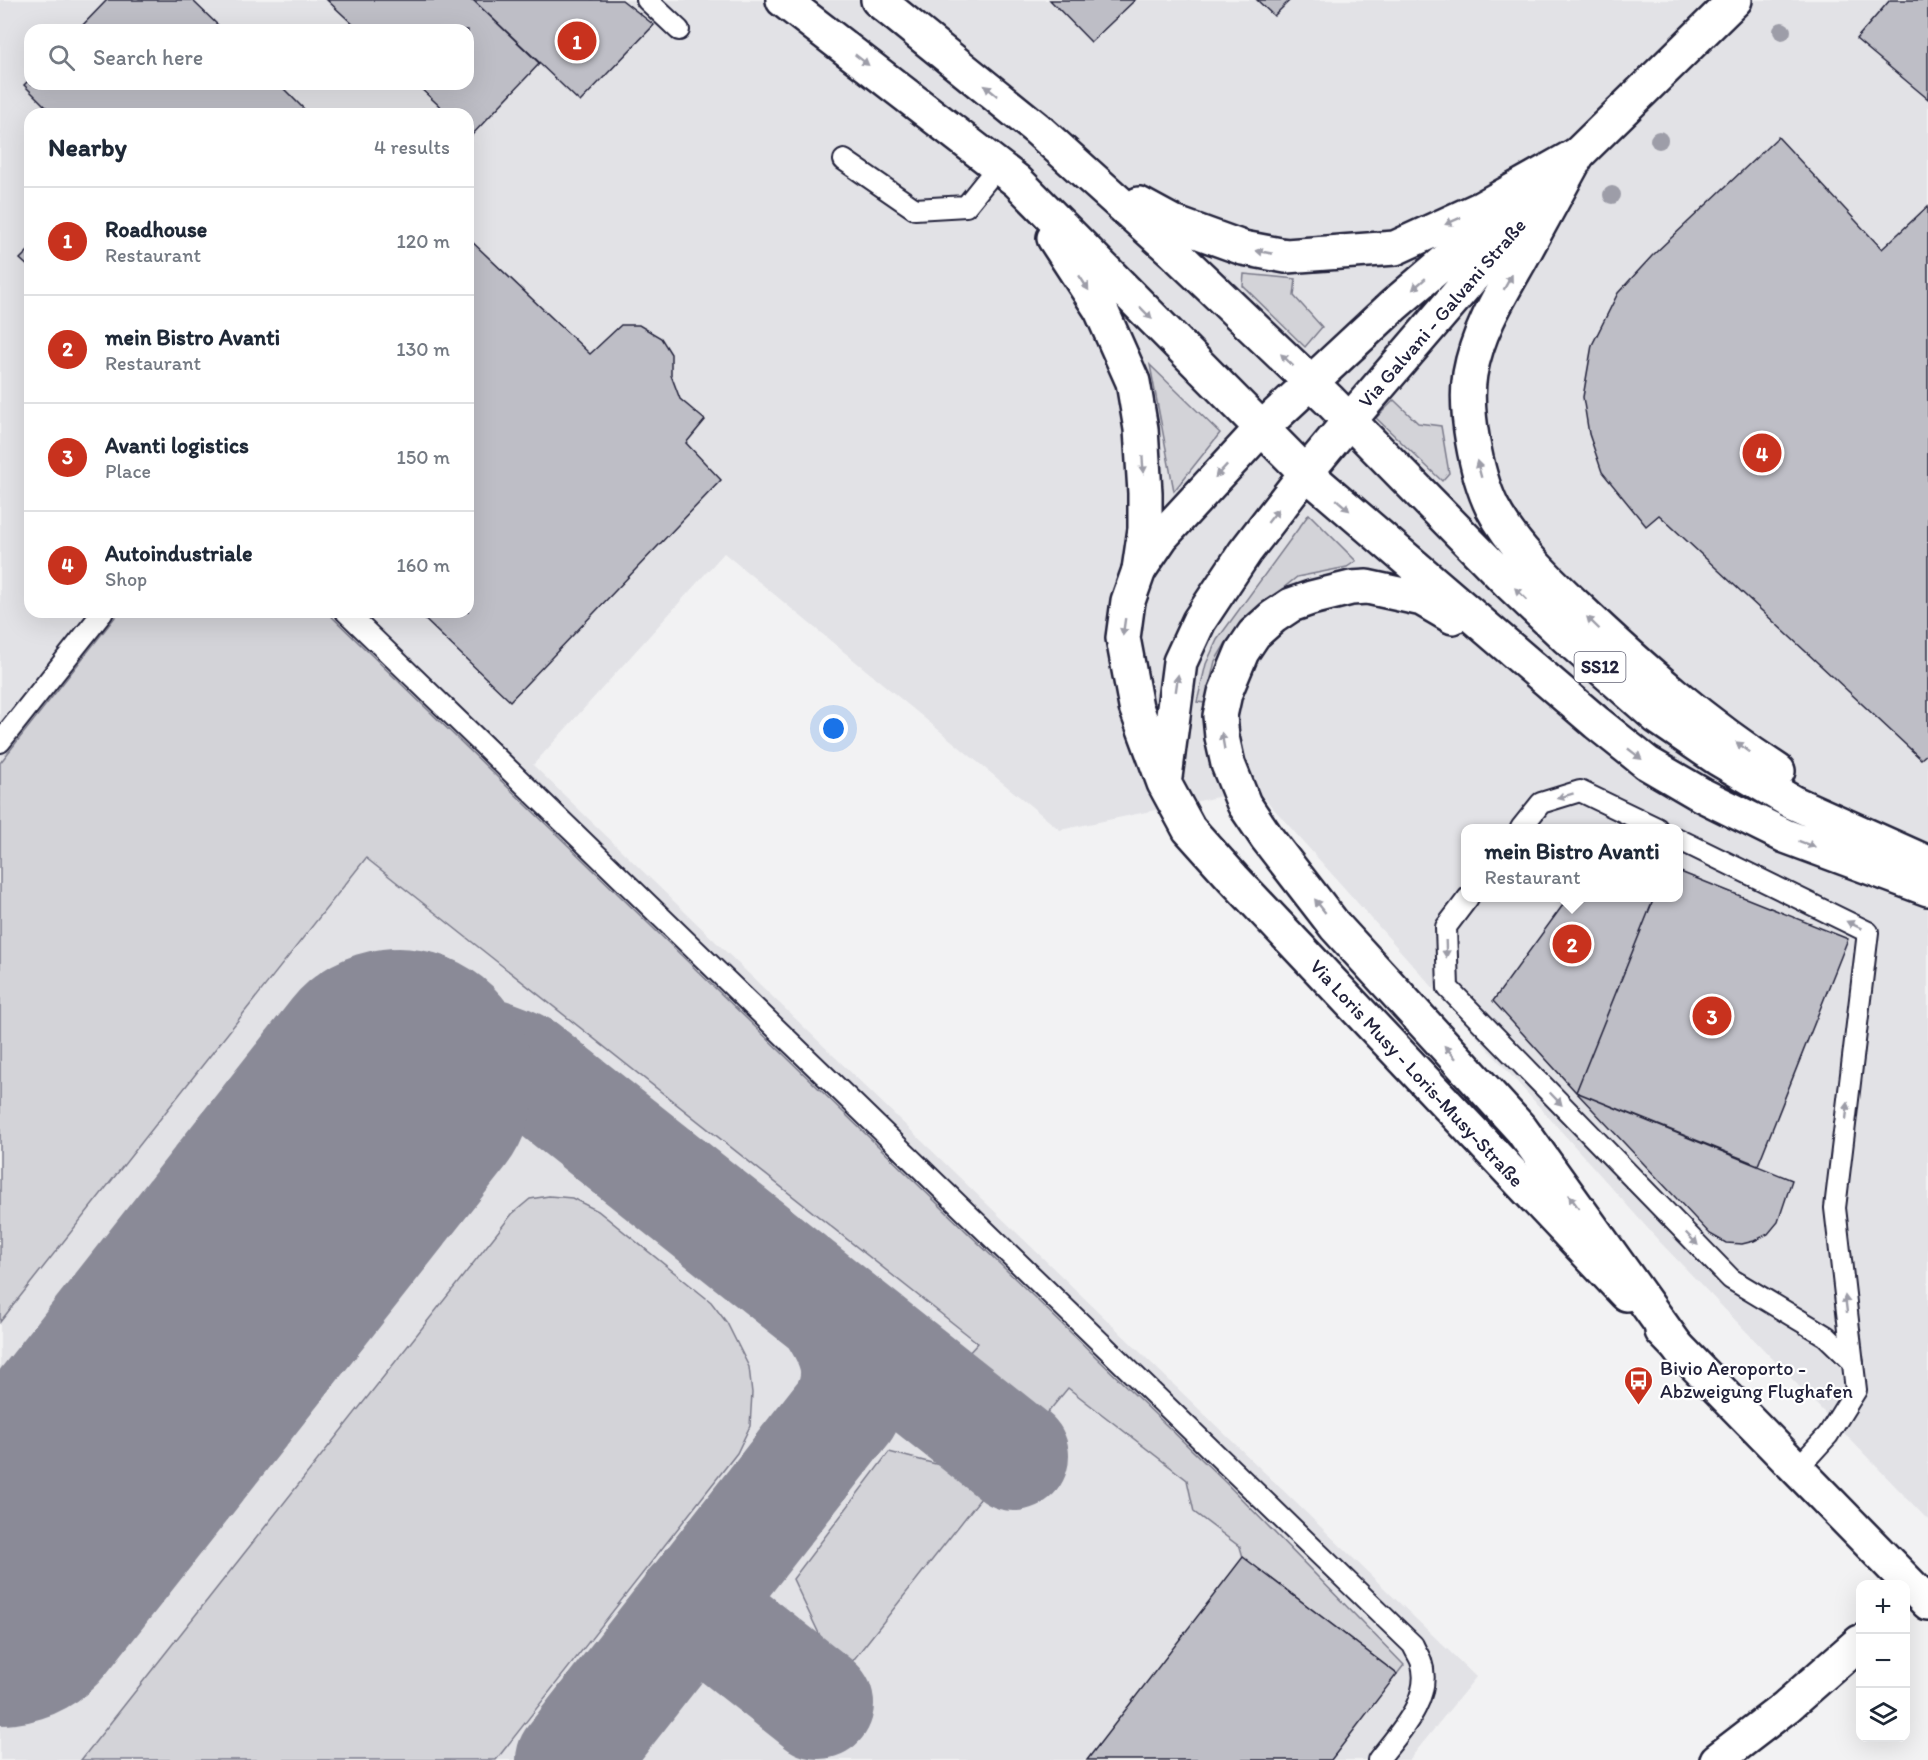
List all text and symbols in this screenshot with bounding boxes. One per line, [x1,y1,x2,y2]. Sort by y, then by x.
pin: 1 [558,18,596,63]
search box [24,24,474,90]
icon: search [45,41,78,74]
text: Search here [93,44,203,71]
one-way arrow [854,54,870,67]
one-way arrow [983,85,999,98]
text: Nearby [48,131,127,163]
text: 4 results [374,135,450,159]
street label: Via Galvani - Galvani Straße [1353,213,1531,413]
text: Roadhouse [105,216,207,243]
one-way arrow [1444,217,1461,226]
text: 1 [63,229,72,253]
text: 120 m [397,229,450,253]
text: Restaurant [105,243,201,267]
one-way arrow [1255,247,1274,256]
one-way arrow [1078,274,1089,291]
one-way arrow [1502,274,1513,290]
one-way arrow [1412,277,1427,290]
one-way arrow [1139,305,1153,319]
text: mein Bistro Avanti [105,324,280,351]
text: 2 [62,337,73,361]
text: 130 m [396,337,450,361]
text: Restaurant [105,351,201,375]
one-way arrow [1280,353,1295,367]
pin: 4 [1742,430,1782,476]
text: Avanti logistics [105,432,249,459]
text: 3 [62,445,73,469]
text: 150 m [397,445,450,469]
one-way arrow [1139,456,1148,475]
text: Place [105,459,151,483]
one-way arrow [1474,459,1483,477]
one-way arrow [1214,464,1228,479]
one-way arrow [1335,498,1350,511]
one-way arrow [1266,508,1279,524]
text: Autoindustriale [105,540,252,567]
text: 4 [61,553,74,577]
text: 160 m [397,553,450,577]
text: Shop [105,567,147,591]
one-way arrow [1514,588,1528,602]
one-way arrow [1587,616,1601,630]
one-way arrow [1120,617,1129,636]
road number: SS12 [1574,652,1626,682]
one-way arrow [1173,674,1182,693]
your location [819,714,848,743]
one-way arrow [1218,731,1227,750]
one-way arrow [1736,741,1752,753]
one-way arrow [1628,747,1643,759]
one-way arrow [1556,792,1574,801]
popup [1461,824,1683,902]
text: mein Bistro Avanti [1484,838,1660,865]
one-way arrow [1799,840,1817,850]
text: Restaurant [1484,865,1580,889]
one-way arrow [1315,899,1327,914]
one-way arrow [1846,921,1863,930]
pin: 2 [1552,922,1592,966]
one-way arrow [1442,939,1451,958]
street label: Via Loris Musy - Loris-Musy-Straße [1305,954,1529,1192]
pin: 3 [1692,994,1732,1038]
one-way arrow [1443,1044,1457,1059]
one-way arrow [1549,1092,1563,1107]
one-way arrow [1842,1101,1851,1120]
one-way arrow [1568,1195,1580,1210]
one-way arrow [1685,1232,1699,1247]
one-way arrow [1841,1295,1851,1314]
place label: Bivio Aeroporto - Abzweigung Flughafen [1660,1356,1853,1403]
bus stop icon: Bivio Aeroporto - Abzweigung Flughafen [1623,1364,1655,1406]
map controls [1856,1580,1910,1742]
button: + [1856,1580,1910,1634]
button: − [1856,1634,1910,1688]
button: layers [1856,1688,1910,1742]

